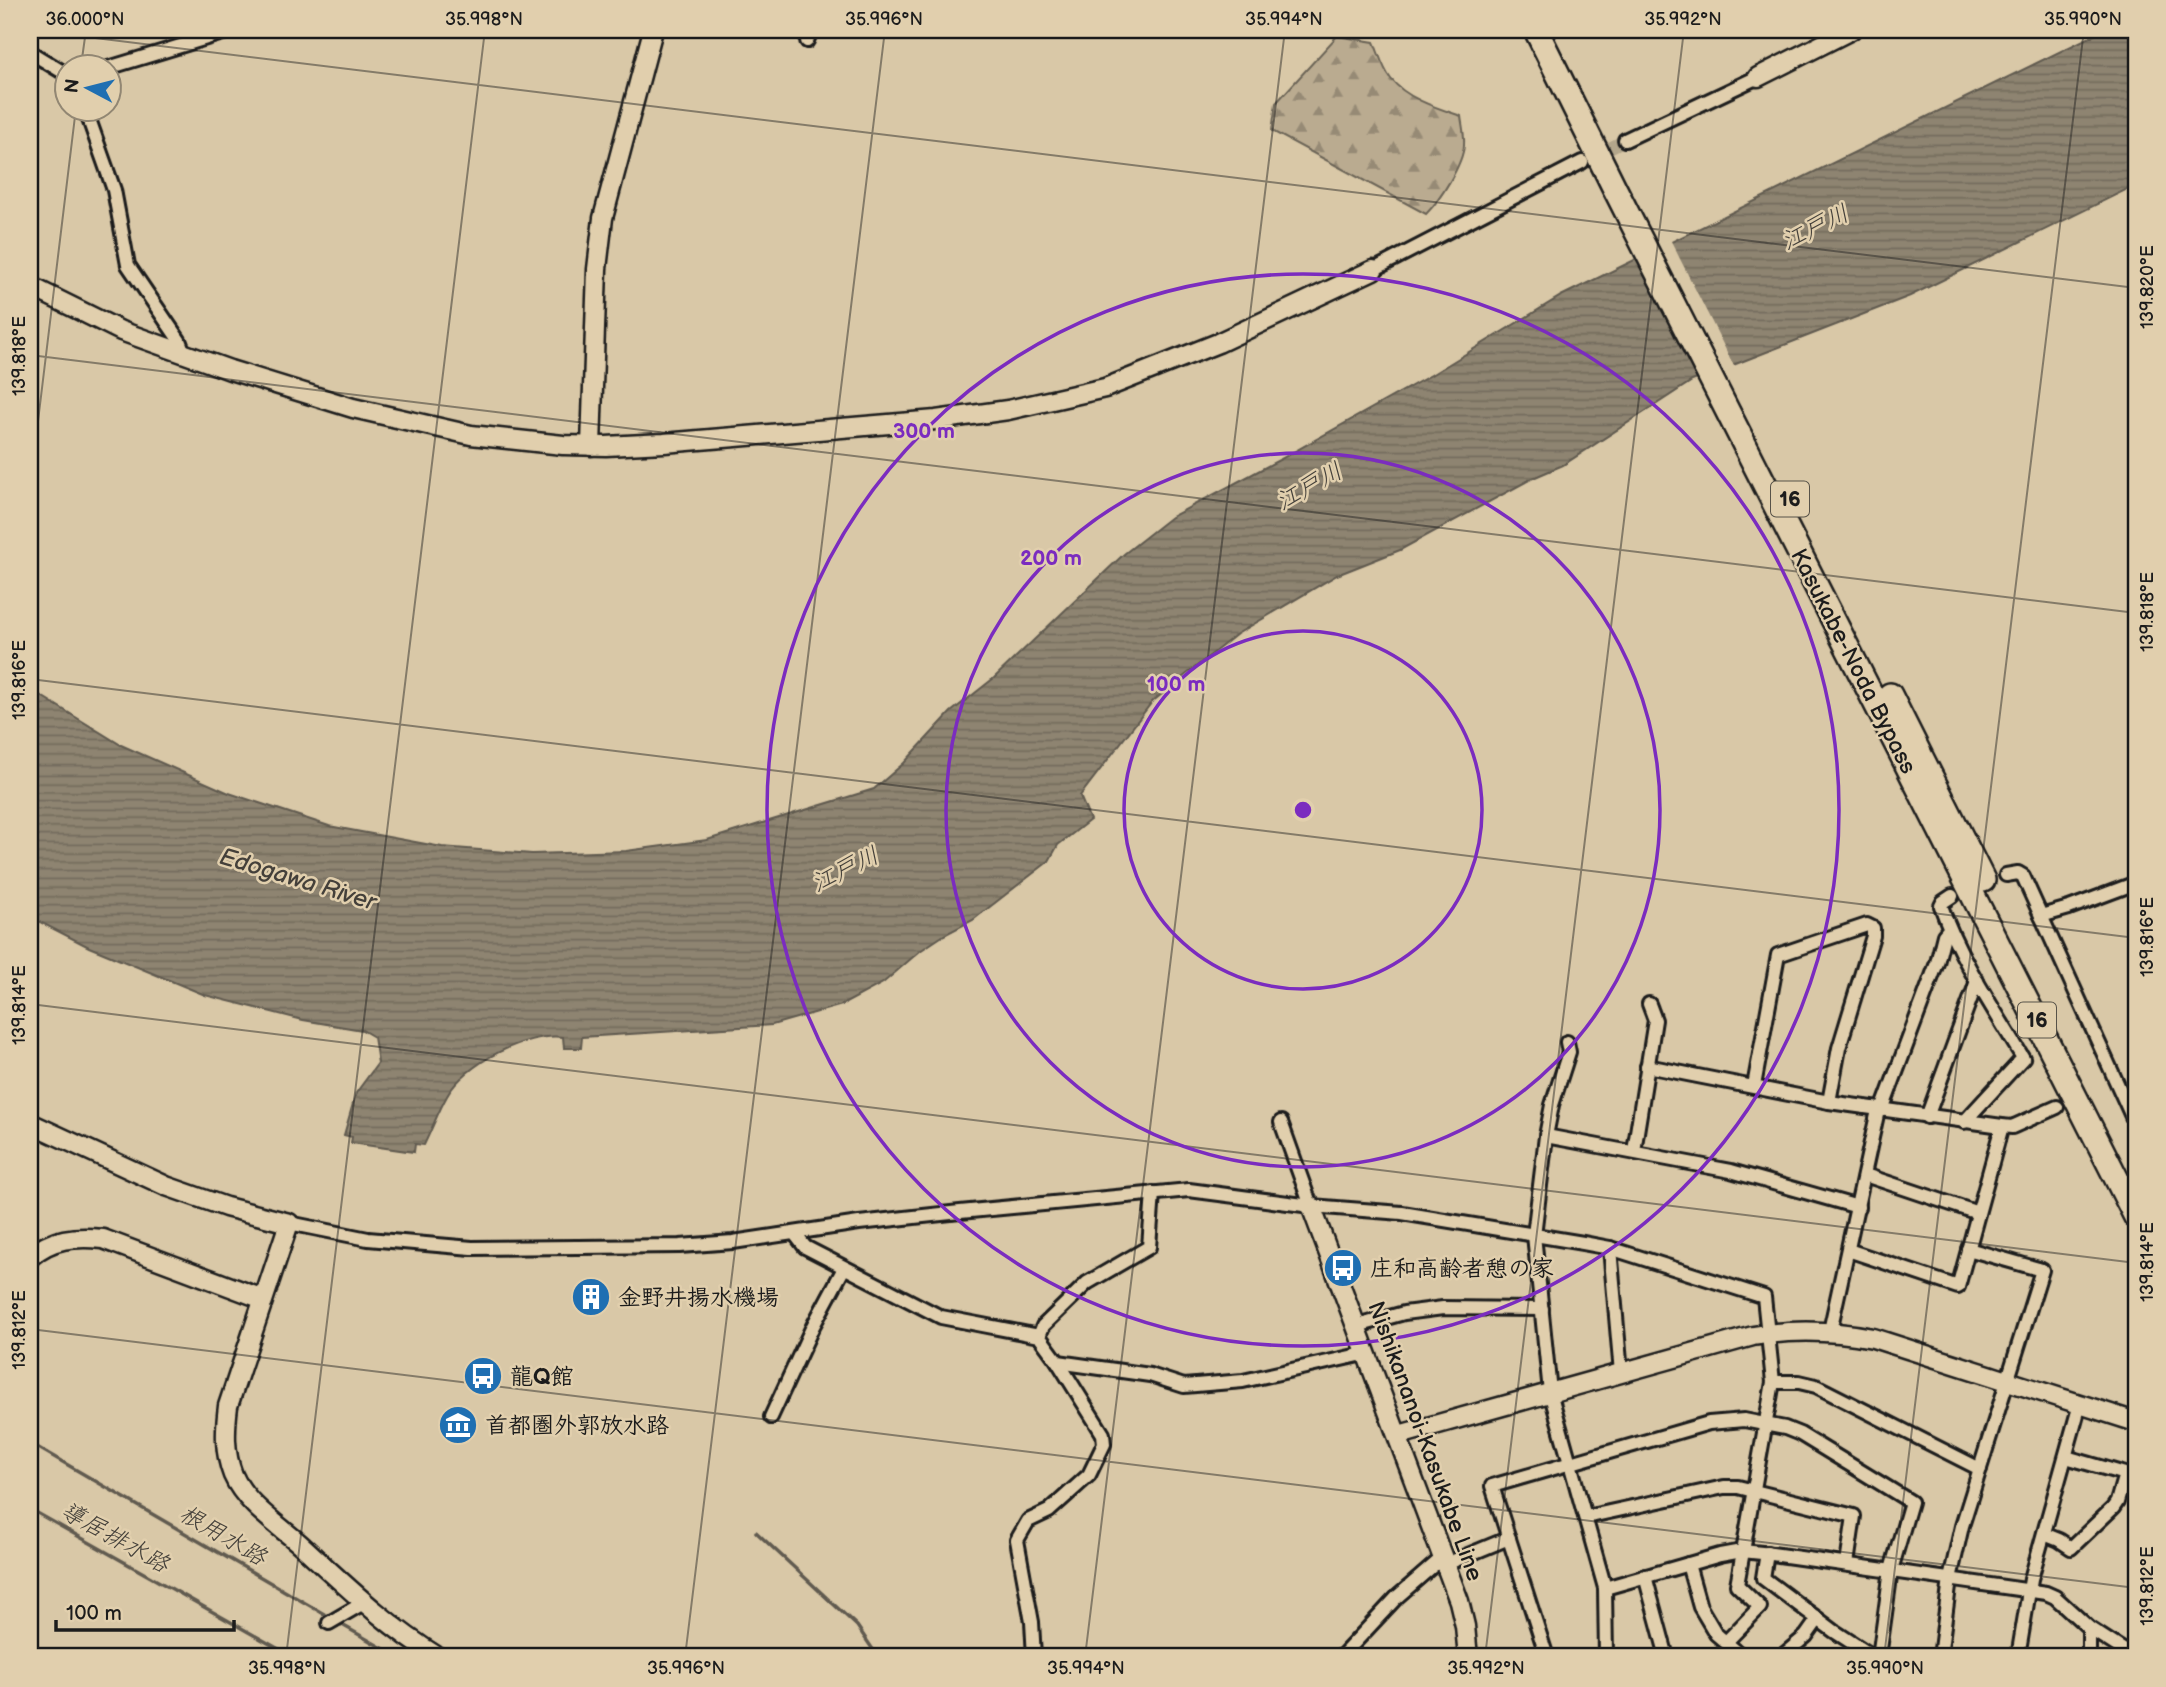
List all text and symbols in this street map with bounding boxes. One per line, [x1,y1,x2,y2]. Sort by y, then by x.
text: 36.000°N [45,9,125,30]
text: 35.998°N [445,9,523,30]
text: 35.996°N [845,9,923,30]
text: 35.994°N [1245,9,1323,30]
text: 35.992°N [1644,9,1722,30]
text: 35.990°N [2044,9,2122,30]
north arrow [52,52,122,122]
text: N [60,78,85,95]
water label: 江戸川 [1777,199,1854,256]
text: 139.820°E [2137,245,2158,329]
text: 139.818°E [9,316,30,396]
text: 300 m [893,419,955,444]
water label: 江戸川 [1271,456,1348,517]
road number: 16 [1771,482,1809,516]
street label: Kasukabe-Noda Bypass [1784,544,1922,779]
text: 200 m [1020,546,1082,571]
text: 139.818°E [2137,572,2158,652]
text: 139.816°E [9,640,30,720]
text: 100 m [1147,672,1205,697]
centre of rings [1291,798,1315,822]
water label: 江戸川 [807,841,884,898]
water label: Edogawa River [216,842,382,918]
text: 139.816°E [2137,897,2158,977]
text: 139.814°E [9,965,30,1045]
road number: 16 [2018,1002,2056,1038]
text: 139.814°E [2137,1222,2158,1302]
bus stop icon: 庄和高齢者憩の家 [1322,1247,1364,1289]
place label: 庄和高齢者憩の家 [1370,1255,1554,1283]
building icon: 金野井揚水機場 [570,1276,612,1318]
place label: 金野井揚水機場 [618,1284,779,1312]
text: 139.812°E [9,1290,30,1370]
street label: Nishikananoi-Kasukabe Line [1361,1298,1489,1585]
bus stop icon: 龍Q館 [462,1355,504,1397]
place label: 龍Q館 [510,1363,573,1391]
museum icon: 首都圏外郭放水路 [437,1404,479,1446]
place label: 首都圏外郭放水路 [485,1412,669,1440]
water label: 導居排水路 [55,1496,176,1580]
water label: 根用水路 [174,1499,273,1573]
text: 139.812°E [2137,1546,2158,1626]
scale bar [56,1589,234,1633]
text: 100 m [66,1601,122,1626]
text: 35.998°N [248,1658,326,1679]
text: 35.996°N [647,1658,725,1679]
text: 35.994°N [1047,1658,1125,1679]
text: 35.992°N [1447,1658,1525,1679]
text: 35.990°N [1846,1658,1924,1679]

